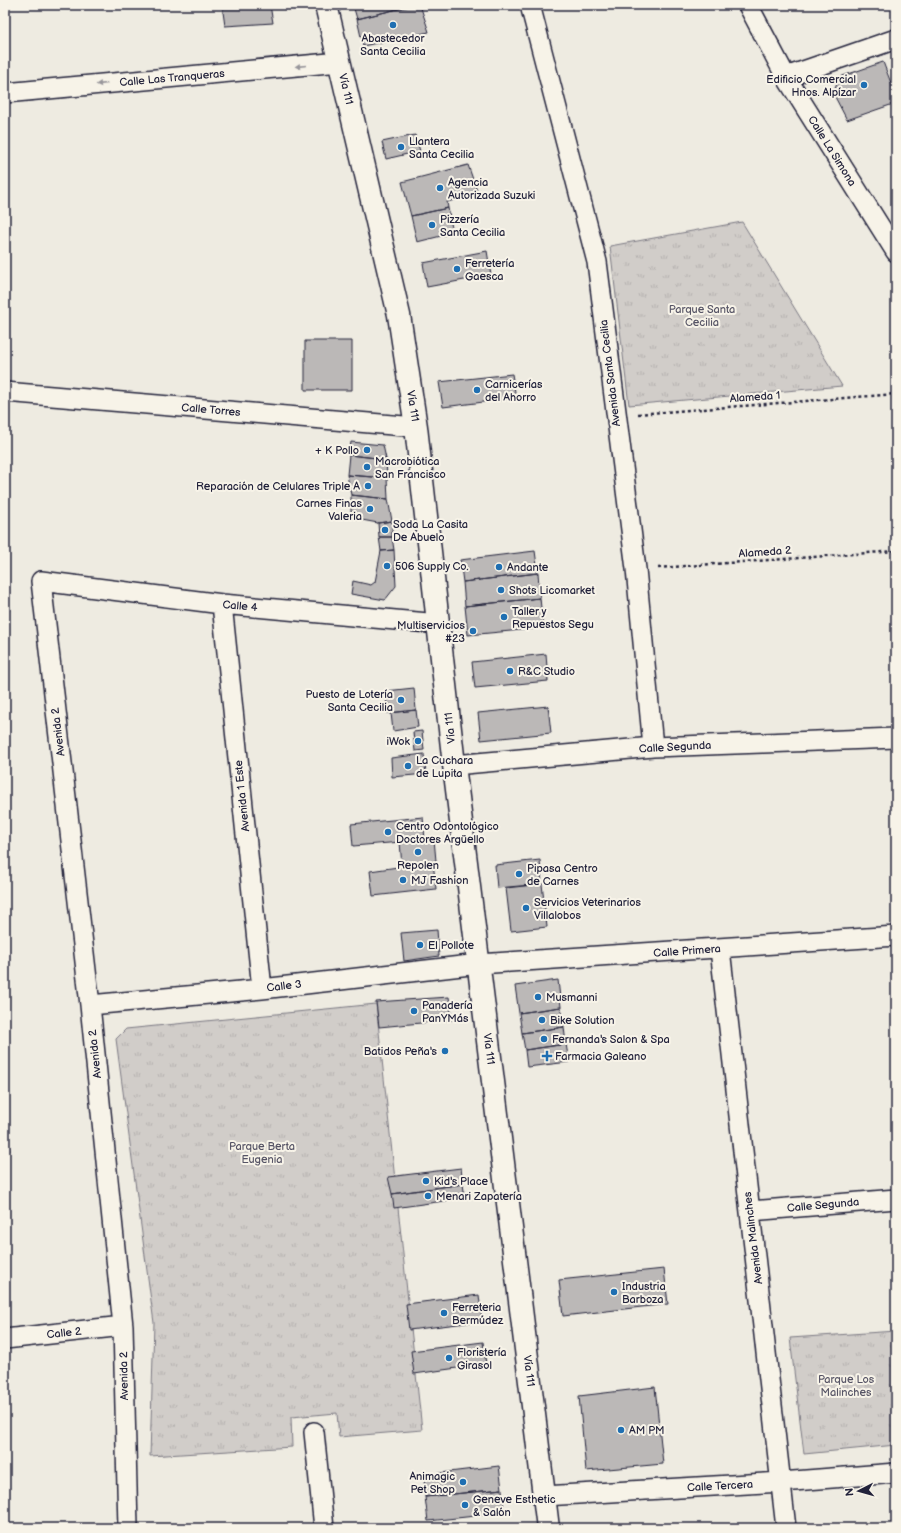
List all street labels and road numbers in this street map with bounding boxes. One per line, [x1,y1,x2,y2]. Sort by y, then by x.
street label: Calle Las Tranqueras [119,67,226,89]
street label: Vía 111 [336,72,356,106]
street label: Calle La Simona [805,113,859,189]
street label: Avenida Santa Cecilia [597,319,623,427]
street label: Vía 111 [404,389,422,423]
street label: Alameda 1 [729,389,781,405]
street label: Calle Torres [181,401,242,419]
street label: Alameda 2 [738,544,792,560]
street label: Calle 4 [222,598,258,614]
street label: Avenida 2 [49,706,67,757]
street label: Vía 111 [442,712,458,744]
street label: Calle Segunda [638,739,712,755]
street label: Avenida 1 Este [232,759,252,832]
street label: Calle Primera [653,942,721,960]
street label: Calle 3 [266,977,302,995]
street label: Avenida 2 [86,1029,104,1079]
street label: Vía 111 [481,1033,497,1065]
street label: Avenida Malinches [741,1190,765,1285]
street label: Calle Segunda [786,1195,860,1215]
street label: Calle 2 [46,1325,83,1341]
street label: Avenida 2 [117,1351,131,1401]
street label: Vía 111 [521,1355,537,1387]
street label: Calle Tercera [687,1478,753,1494]

